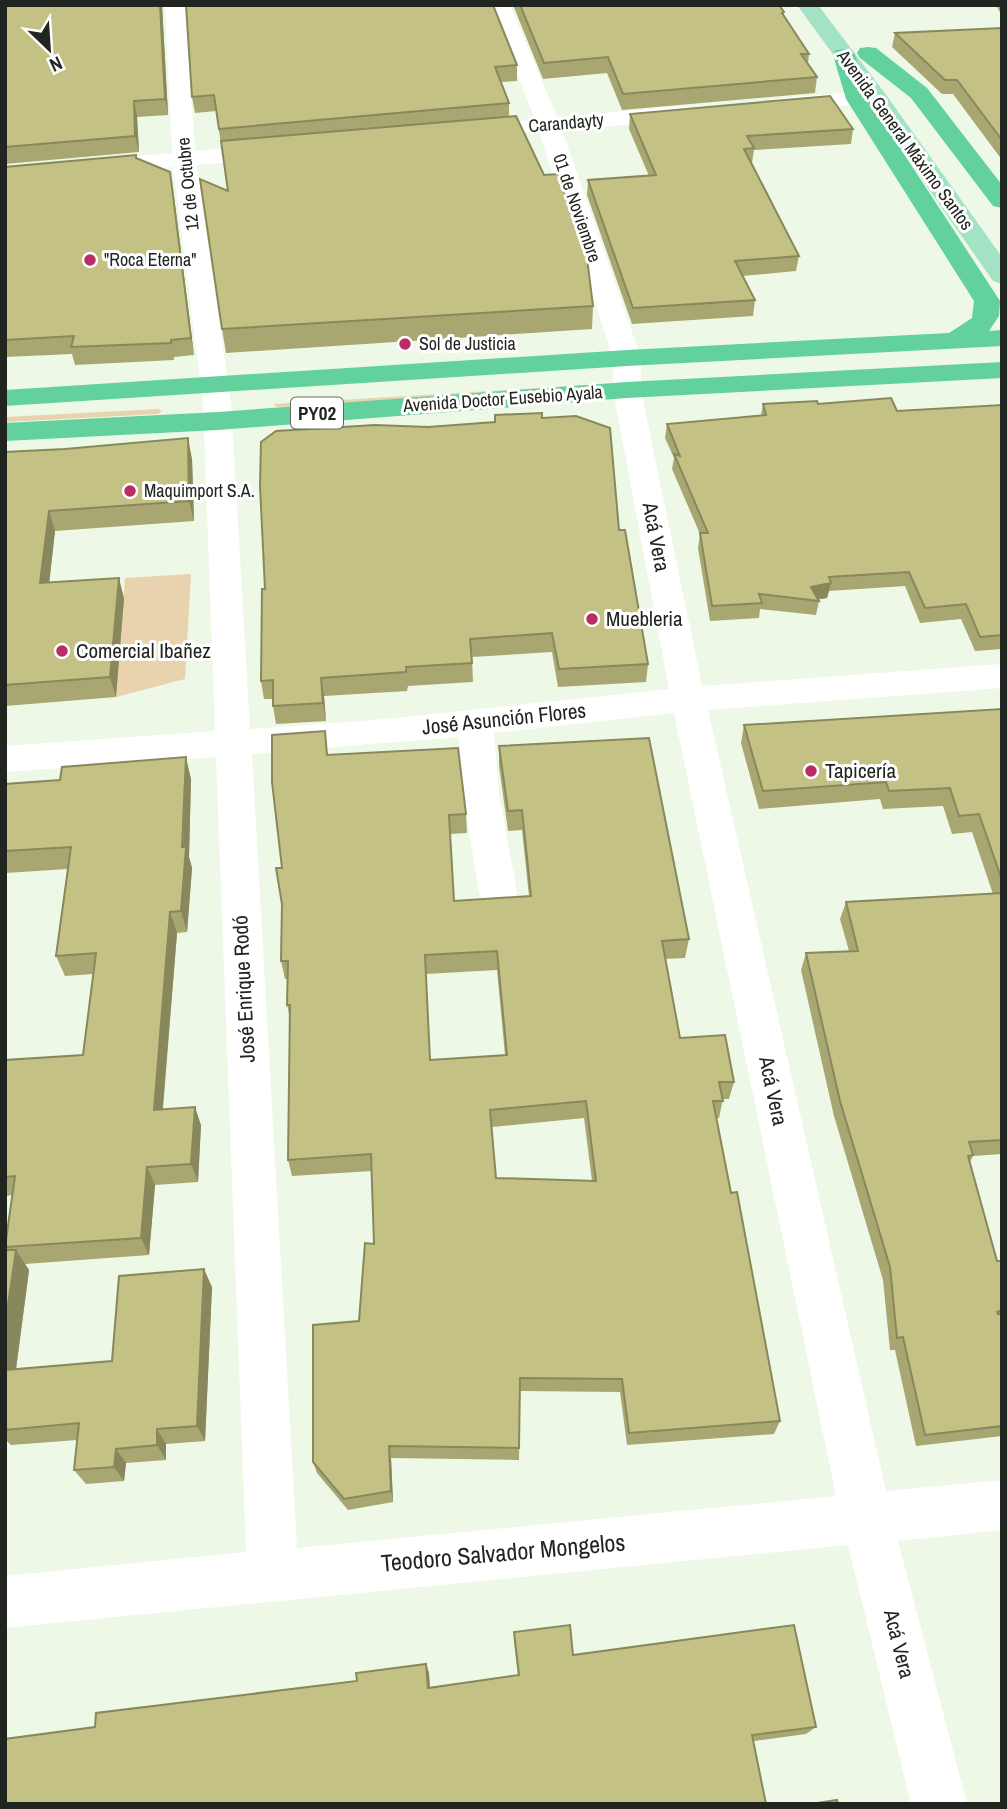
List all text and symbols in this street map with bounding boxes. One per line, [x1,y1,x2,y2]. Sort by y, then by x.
north arrow [14,14,84,84]
street label: Avenida General Máximo Santos [831,44,979,235]
text: N [46,50,67,79]
street label: Carandayty [527,107,605,138]
street label: 12 de Octubre [170,136,205,232]
street label: 01 de Noviembre [547,150,608,265]
place label: "Roca Eterna" [104,247,197,272]
marker: "Roca Eterna" [82,252,98,268]
place label: Sol de Justicia [419,331,516,356]
marker: Sol de Justicia [397,336,413,352]
street label: Avenida Doctor Eusebio Ayala [401,379,603,418]
road number: PY02 [291,398,343,428]
place label: Maquimport S.A. [144,478,255,503]
marker: Maquimport S.A. [122,483,138,499]
street label: Acá Vera [635,499,677,574]
place label: Muebleria [606,604,683,633]
marker: Muebleria [584,611,600,627]
place label: Comercial Ibañez [76,636,211,665]
marker: Comercial Ibañez [54,643,70,659]
street label: José Asunción Flores [421,695,587,742]
place label: Tapicería [825,756,897,785]
marker: Tapicería [803,763,819,779]
street label: José Enrique Rodó [225,915,262,1063]
street label: Acá Vera [752,1053,795,1129]
street label: Teodoro Salvador Mongelos [379,1525,626,1579]
street label: Acá Vera [877,1605,922,1682]

